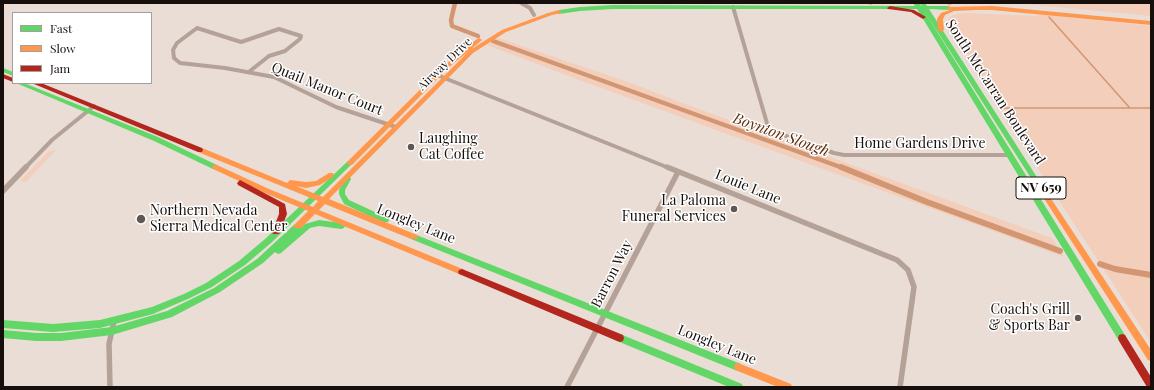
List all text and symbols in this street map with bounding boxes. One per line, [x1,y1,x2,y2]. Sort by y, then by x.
legend [12,12,152,84]
street label: South McCarran Boulevard [942,16,1048,168]
text: Fast [50,20,72,36]
street label: Airway Drive [415,35,475,93]
text: Slow [50,40,76,56]
street label: Quail Manor Court [269,59,385,119]
text: Jam [50,60,70,76]
water label: Boynton Slough [731,109,831,161]
place label: Laughing Cat Coffee [419,131,484,164]
street label: Home Gardens Drive [854,136,986,152]
marker: Laughing Cat Coffee [406,142,416,152]
street label: Louie Lane [713,166,783,208]
road number: NV 659 [1016,177,1066,199]
place label: La Paloma Funeral Services [622,193,726,226]
street label: Longley Lane [374,201,458,247]
place label: Northern Nevada Sierra Medical Center [150,203,288,236]
marker: La Paloma Funeral Services [729,204,739,214]
marker: Northern Nevada Sierra Medical Center [135,213,147,225]
street label: Barron Way [588,238,636,310]
place label: Coach's Grill & Sports Bar [989,302,1070,334]
marker: Coach's Grill & Sports Bar [1073,313,1083,323]
street label: Longley Lane [675,322,759,368]

